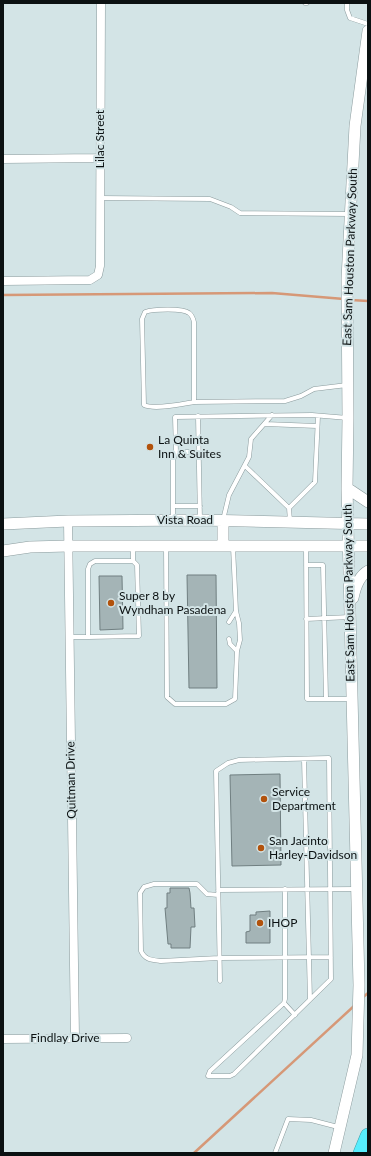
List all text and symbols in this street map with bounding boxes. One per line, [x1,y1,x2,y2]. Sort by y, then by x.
street label: Lilac Street [92,109,107,168]
street label: East Sam Houston Parkway South [339,168,360,346]
place label: La Quinta Inn & Suites [158,432,221,461]
marker: La Quinta Inn & Suites [145,442,155,452]
street label: East Sam Houston Parkway South [339,504,358,682]
street label: Vista Road [157,512,213,527]
place label: Super 8 by Wyndham Pasadena [119,588,226,617]
marker: Super 8 by Wyndham Pasadena [106,598,116,608]
street label: Quitman Drive [62,741,79,819]
place label: Service Department [272,784,337,813]
marker: Service Department [259,794,269,804]
place label: San Jacinto Harley-Davidson [269,833,357,862]
marker: San Jacinto Harley-Davidson [256,843,266,853]
place label: IHOP [268,915,297,930]
marker: IHOP [255,918,265,928]
street label: Findlay Drive [30,1030,100,1045]

